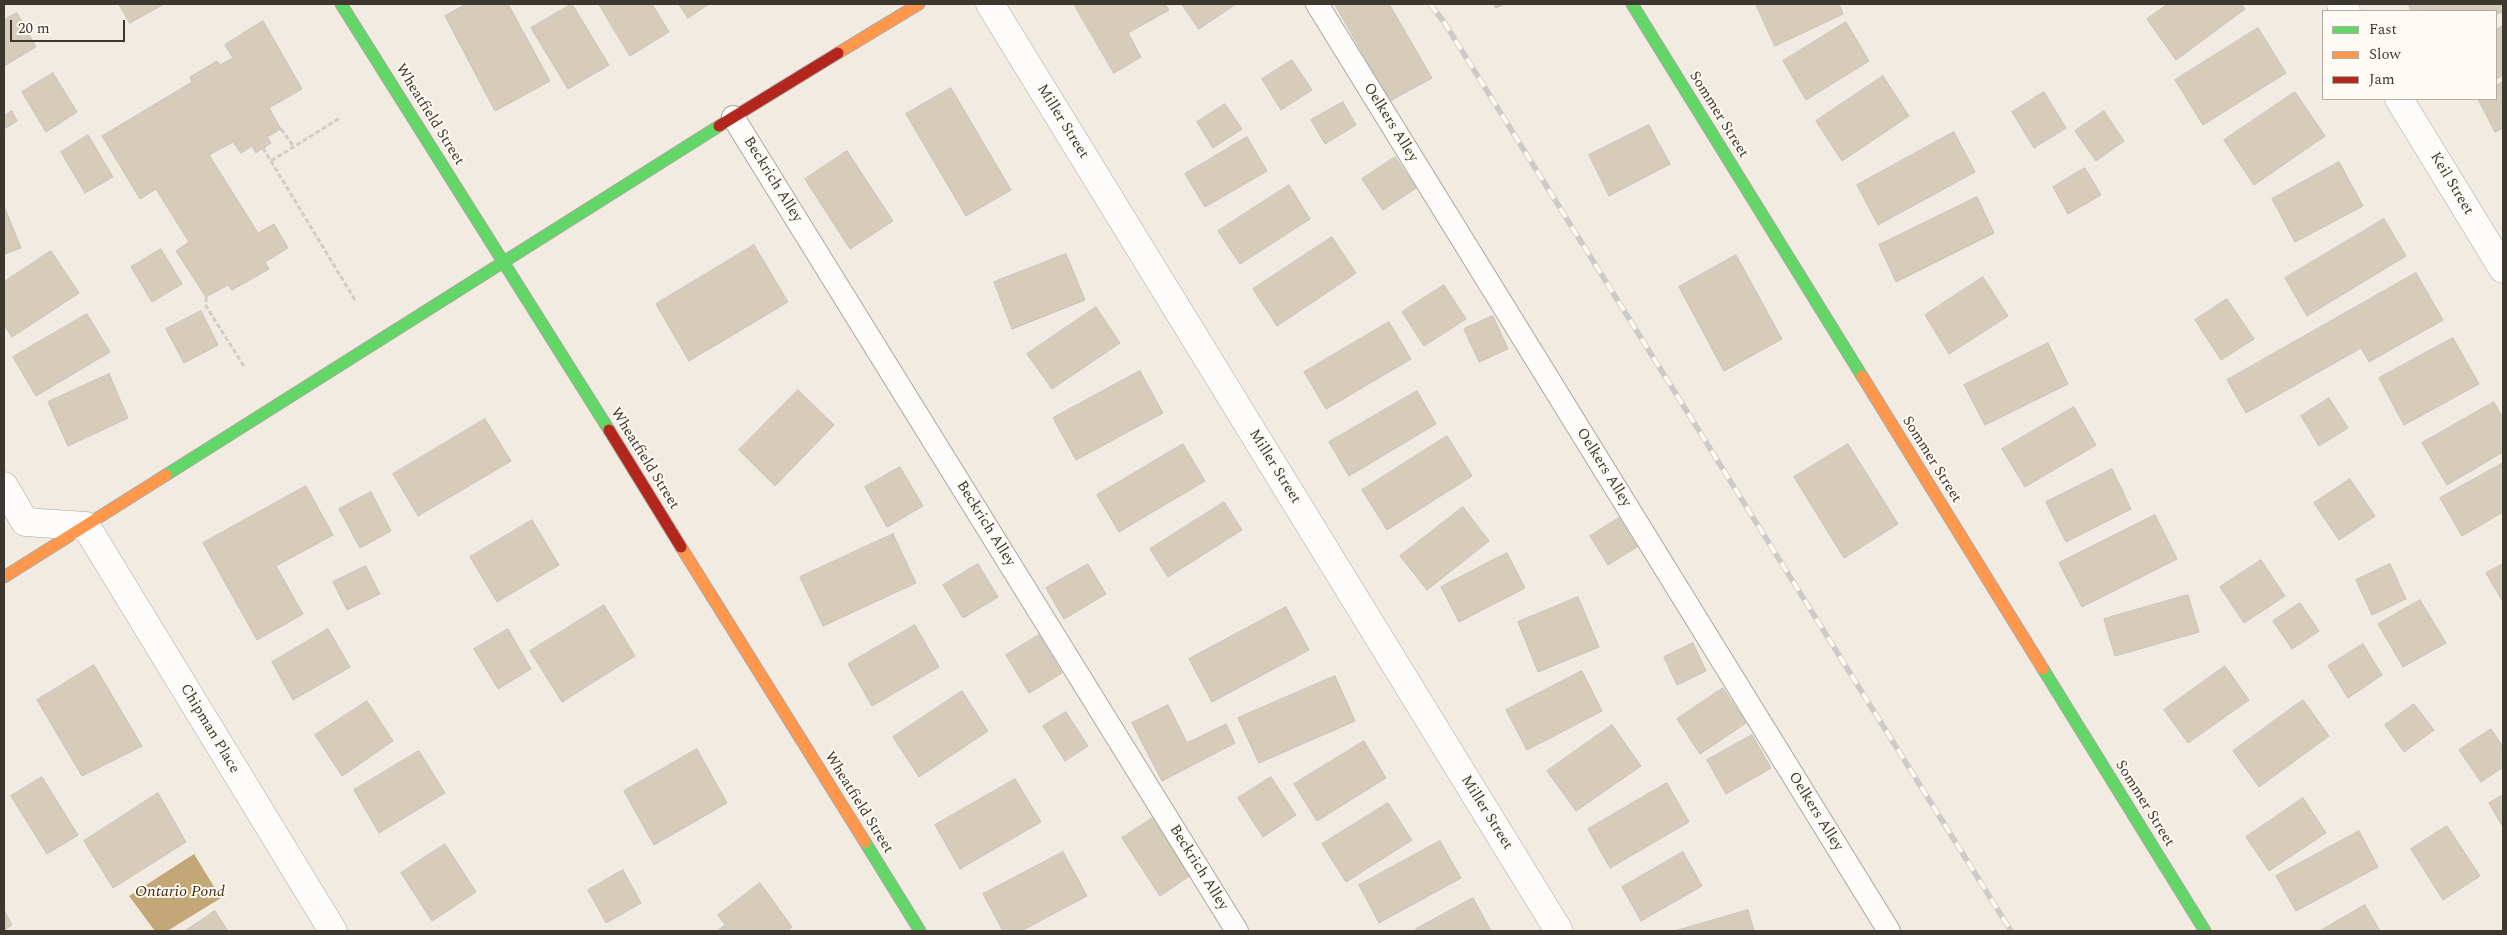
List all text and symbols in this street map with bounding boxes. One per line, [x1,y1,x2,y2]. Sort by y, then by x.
scale bar [12,10,128,42]
legend [2322,10,2497,100]
text: 20 m [18,17,50,40]
text: Fast [2369,18,2397,41]
text: Slow [2369,43,2401,66]
street label: Wheatfield Street [391,61,467,169]
street label: Sommer Street [1684,68,1752,162]
text: Jam [2369,68,2395,91]
street label: Oelkers Alley [1359,80,1421,166]
street label: Miller Street [1032,82,1092,162]
street label: Beckrich Alley [739,134,805,226]
street label: Keil Street [2425,149,2477,219]
street label: Wheatfield Street [606,405,682,513]
street label: Sommer Street [1897,413,1965,507]
street label: Oelkers Alley [1572,425,1634,511]
street label: Miller Street [1244,427,1304,507]
street label: Beckrich Alley [952,478,1018,570]
street label: Chipman Place [175,681,243,777]
street label: Wheatfield Street [820,749,896,857]
street label: Sommer Street [2110,757,2178,851]
street label: Oelkers Alley [1784,769,1846,855]
street label: Miller Street [1456,773,1516,853]
street label: Beckrich Alley [1165,822,1231,914]
water label: Ontario Pond [135,883,225,903]

